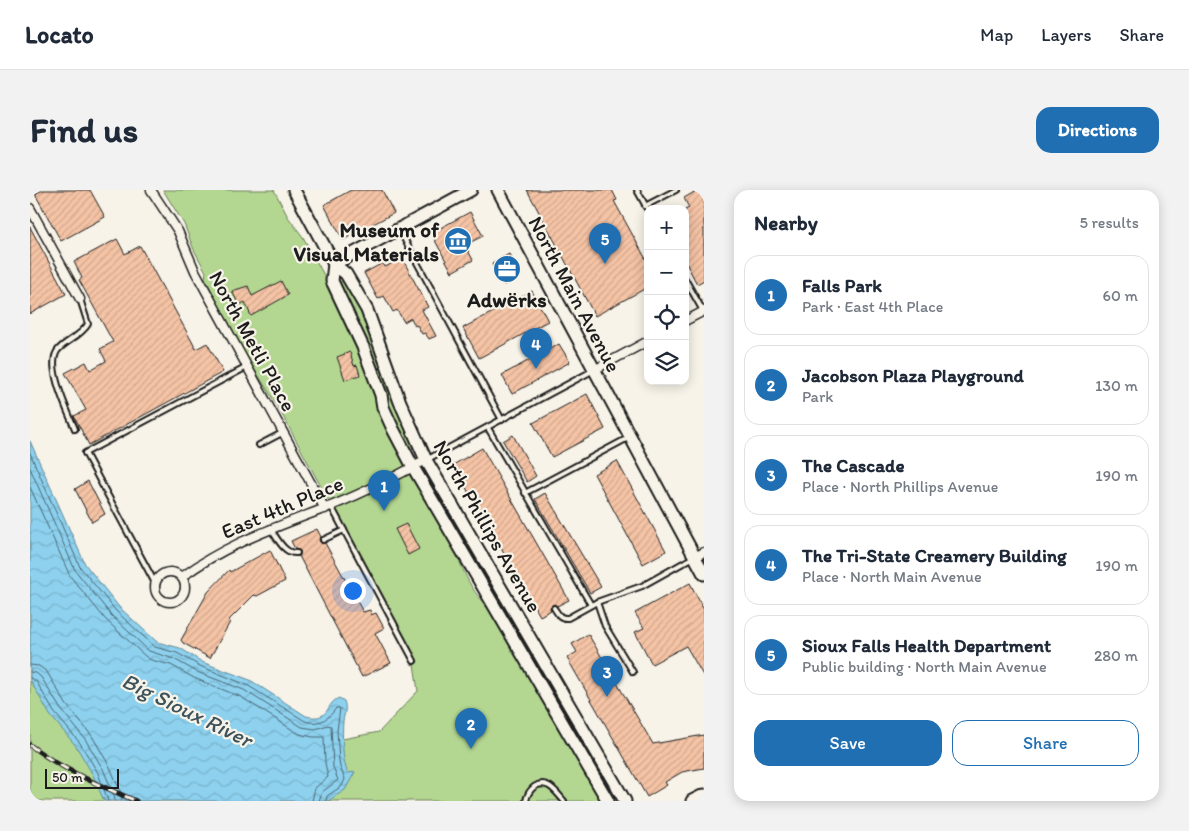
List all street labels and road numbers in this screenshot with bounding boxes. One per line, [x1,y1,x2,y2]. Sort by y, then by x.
street label: North Main Avenue [523,212,627,376]
street label: North Metli Place [204,266,302,416]
street label: North Phillips Avenue [428,435,548,617]
street label: East 4th Place [217,470,347,544]

